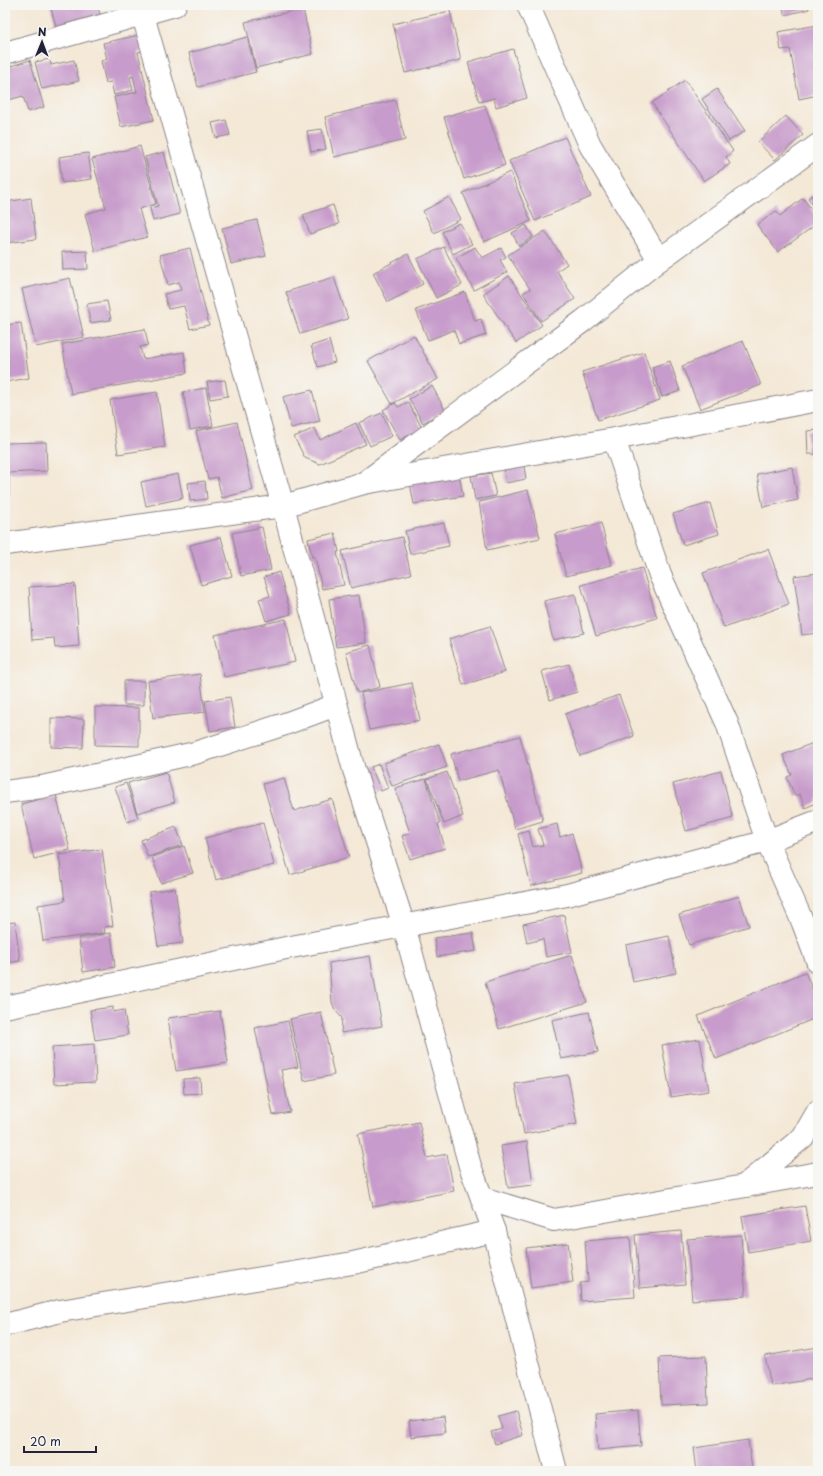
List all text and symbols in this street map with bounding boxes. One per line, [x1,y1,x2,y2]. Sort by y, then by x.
north arrow [22,22,62,62]
text: N [38,23,47,40]
scale bar [24,1428,96,1454]
text: 20 m [30,1432,61,1450]

